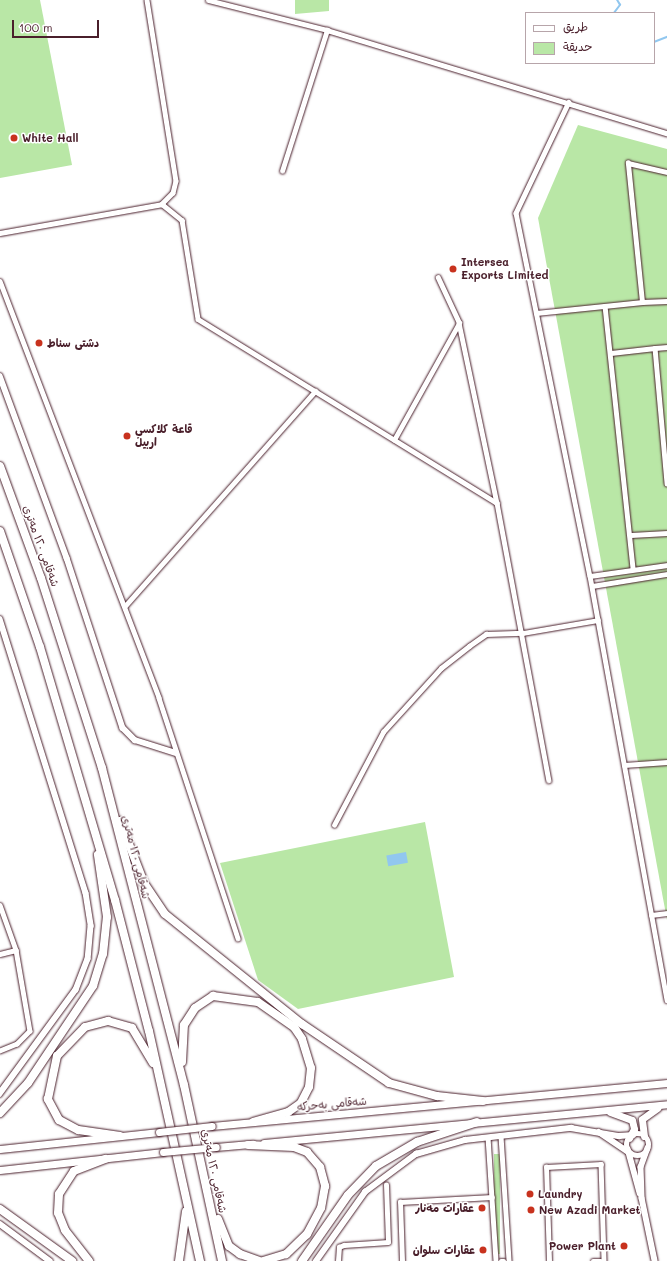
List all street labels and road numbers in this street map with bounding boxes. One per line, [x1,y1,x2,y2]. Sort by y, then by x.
street label: شەقامی ١٢٠ مەتری [20,504,62,588]
street label: شەقامی ١٢٠ مەتری [119,814,153,900]
street label: شەقامی بەحرکە [297,1094,367,1114]
street label: شەقامی ١٢٠ مەتری [199,1128,229,1214]

